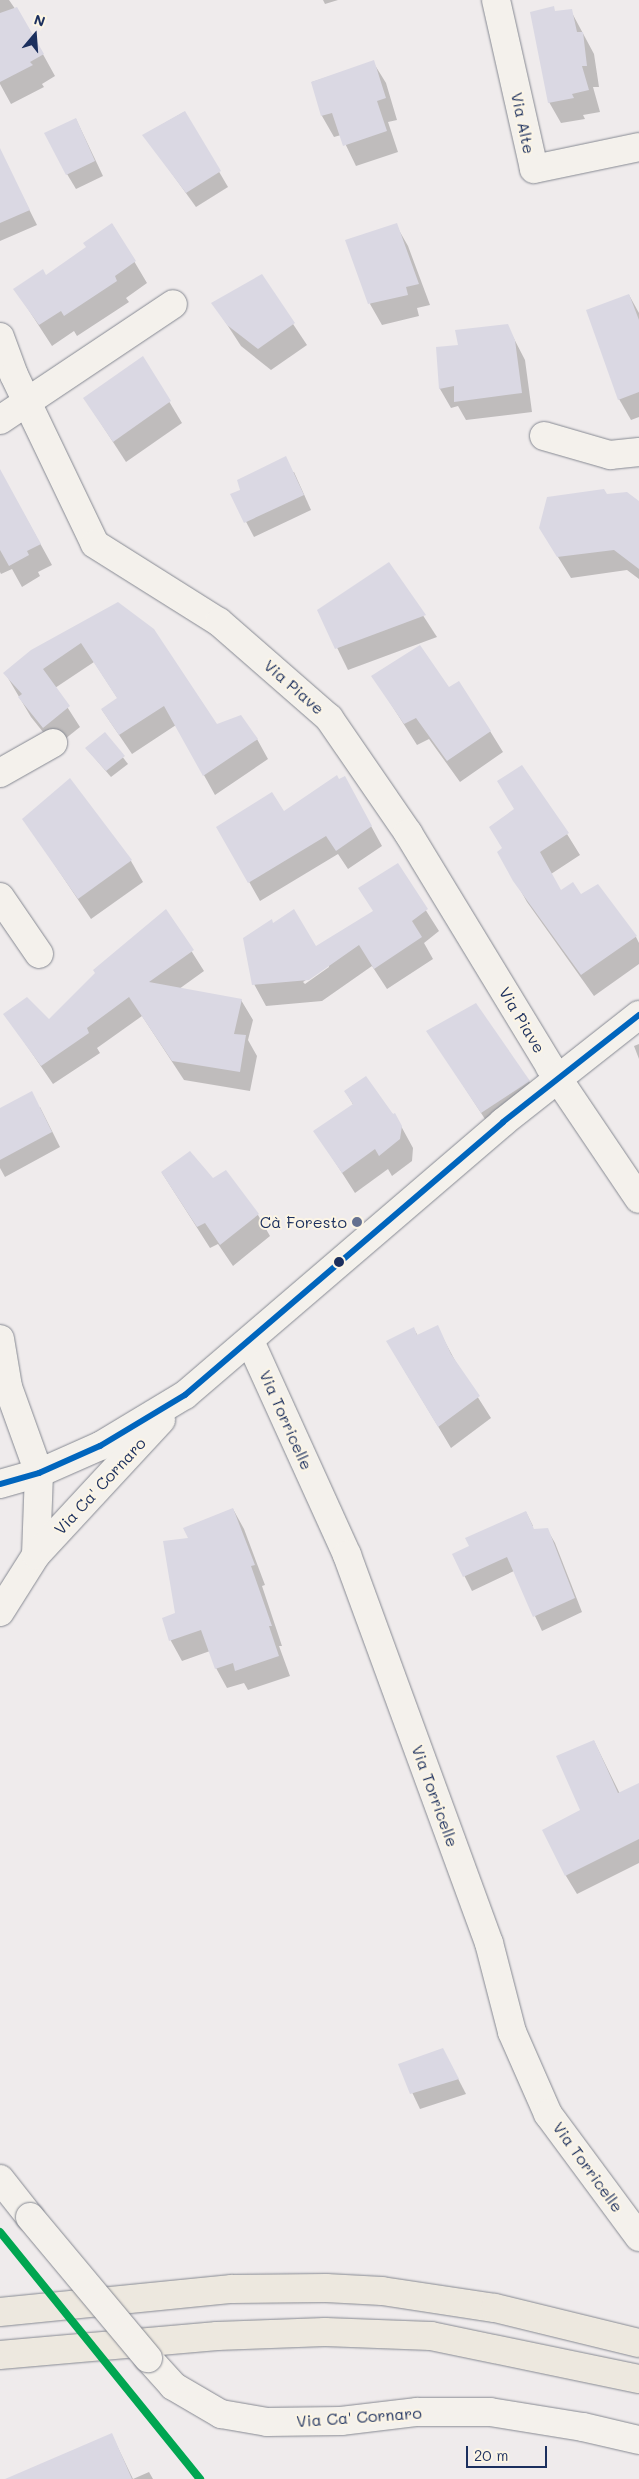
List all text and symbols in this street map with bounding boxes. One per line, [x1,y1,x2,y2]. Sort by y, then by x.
north arrow [10,10,60,60]
text: N [32,10,48,31]
street label: Via Alte [507,91,539,155]
street label: Via Piave [260,656,328,718]
street label: Via Piave [495,984,549,1056]
place label: Cà Foresto [260,1212,347,1232]
marker: Cà Foresto [351,1216,363,1228]
unlabelled marker [334,1257,344,1267]
street label: Via Torricelle [255,1367,317,1473]
street label: Via Ca' Cornaro [50,1434,150,1538]
street label: Via Torricelle [408,1742,462,1850]
street label: Via Torricelle [549,2118,627,2216]
street label: Via Ca' Cornaro [296,2403,422,2431]
scale bar [469,2436,550,2468]
text: 20 m [474,2445,508,2465]

